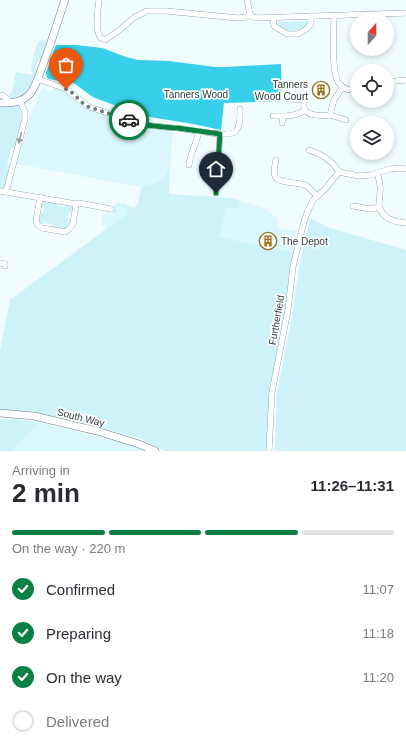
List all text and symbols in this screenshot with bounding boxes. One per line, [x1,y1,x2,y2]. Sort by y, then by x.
north arrow [350,12,394,56]
map controls [350,12,394,160]
pin [49,48,83,89]
icon: bag [55,54,77,76]
button: locate [350,64,394,108]
place label: Tanners Wood Court [255,79,308,102]
building icon: Tanners Wood Court [311,80,331,100]
park label: Tanners Wood [164,89,228,100]
courier [109,100,149,140]
icon: car [118,109,140,131]
button: layers [350,116,394,160]
one-way arrow [17,132,23,144]
pin [199,152,233,193]
icon: home [205,158,227,180]
building icon: The Depot [258,231,278,251]
place label: The Depot [281,236,328,247]
street label: Furtherfield [267,294,286,346]
street label: South Way [56,406,106,429]
text: Arriving in [12,463,70,478]
text: 11:26–11:31 [311,477,394,494]
text: 2 min [12,478,80,508]
text: On the way · 220 m [12,541,125,556]
icon: check [12,578,34,600]
text: Confirmed [46,581,115,598]
text: 11:07 [362,582,394,597]
icon: check [12,622,34,644]
text: Preparing [46,625,111,642]
text: 11:18 [362,626,394,641]
icon: check [12,666,34,688]
text: On the way [46,669,122,686]
text: 11:20 [362,670,394,685]
text: Delivered [46,713,109,730]

